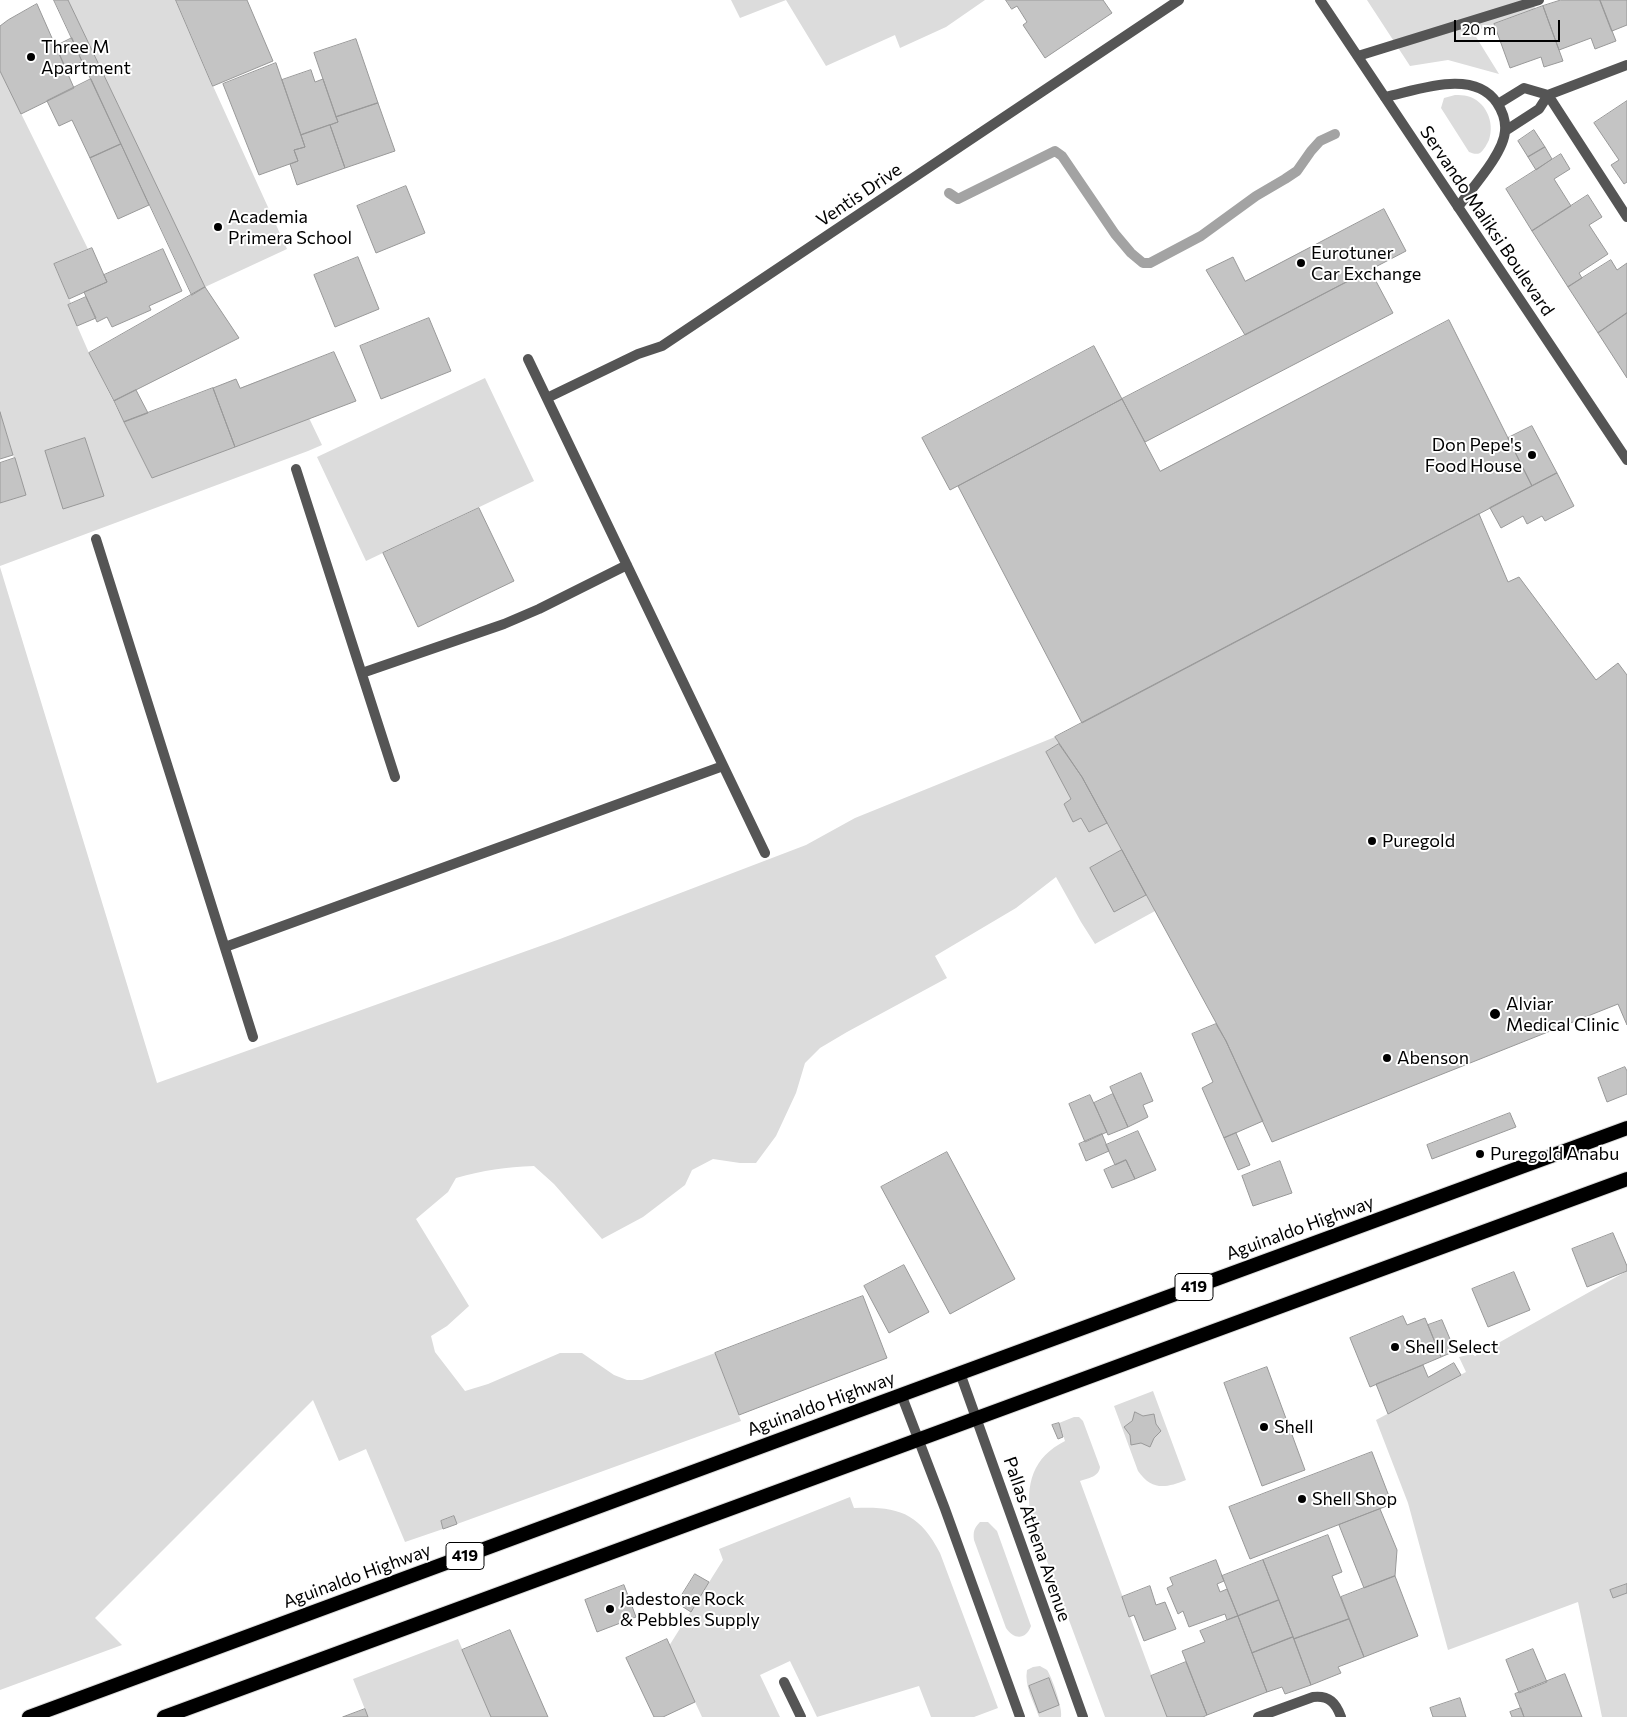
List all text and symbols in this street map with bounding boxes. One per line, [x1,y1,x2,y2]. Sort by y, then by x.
scale bar [1457,10,1563,42]
text: 20 m [1462,20,1496,38]
place label: Three M Apartment [41,36,131,78]
marker: Three M Apartment [25,51,37,63]
street label: Servando Maliksi Boulevard [1415,122,1559,320]
street label: Ventis Drive [812,159,906,231]
place label: Academia Primera School [228,206,352,248]
marker: Academia Primera School [212,221,224,233]
place label: Eurotuner Car Exchange [1311,242,1421,284]
marker: Eurotuner Car Exchange [1295,257,1307,269]
place label: Don Pepe's Food House [1425,434,1522,476]
marker: Don Pepe's Food House [1526,449,1538,461]
place label: Puregold [1382,830,1455,852]
marker: Puregold [1366,835,1378,847]
place label: Alviar Medical Clinic [1506,993,1619,1036]
marker: Alviar Medical Clinic [1488,1007,1502,1021]
place label: Abenson [1397,1047,1469,1069]
marker: Abenson [1381,1052,1393,1064]
place label: Puregold Anabu [1490,1143,1619,1165]
marker: Puregold Anabu [1474,1148,1486,1160]
street label: Aguinaldo Highway [1223,1191,1377,1265]
road number: 419 [1175,1274,1213,1300]
place label: Shell Select [1405,1336,1498,1358]
marker: Shell Select [1389,1341,1401,1353]
street label: Aguinaldo Highway [744,1367,898,1441]
place label: Shell [1274,1416,1314,1438]
marker: Shell [1258,1421,1270,1433]
street label: Pallas Athena Avenue [999,1454,1075,1624]
place label: Shell Shop [1312,1488,1397,1510]
marker: Shell Shop [1296,1493,1308,1505]
street label: Aguinaldo Highway [280,1539,434,1613]
road number: 419 [446,1542,484,1570]
place label: Jadestone Rock & Pebbles Supply [620,1588,760,1630]
marker: Jadestone Rock & Pebbles Supply [604,1603,616,1615]

